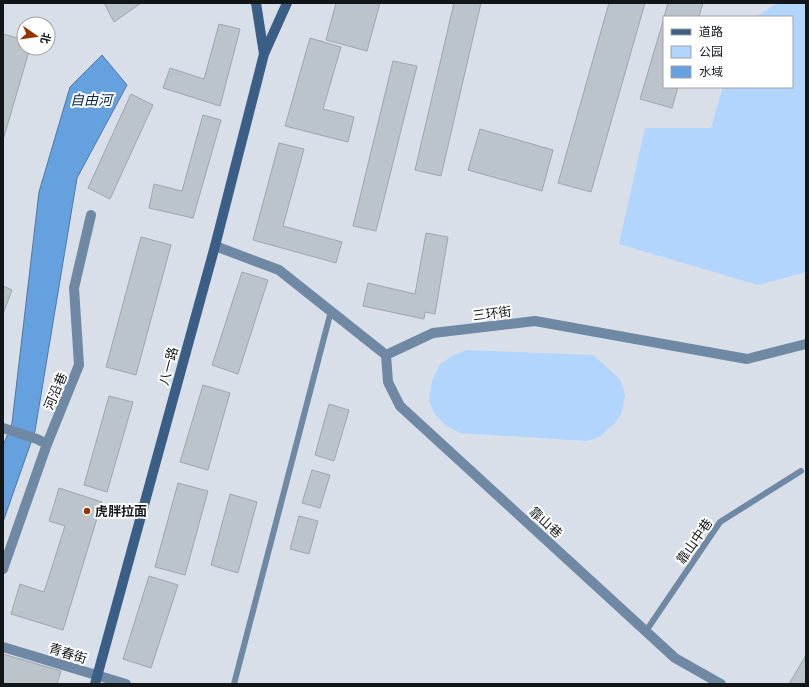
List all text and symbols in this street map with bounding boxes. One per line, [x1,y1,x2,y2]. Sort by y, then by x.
north arrow [16,16,56,56]
legend [663,16,793,88]
text: 道路 [699,24,723,39]
text: 北 [38,31,54,45]
text: 公园 [699,44,723,59]
text: 水域 [699,64,723,79]
water label: 自由河 [70,91,115,109]
street label: 三环街 [472,303,512,323]
street label: 八一路 [155,345,181,387]
street label: 河沿巷 [40,370,70,412]
place label: 虎胖拉面 [95,503,147,519]
street label: 靠山巷 [526,503,566,541]
marker: 虎胖拉面 [82,506,92,516]
street label: 靠山中巷 [673,515,715,567]
street label: 青春街 [47,640,89,666]

